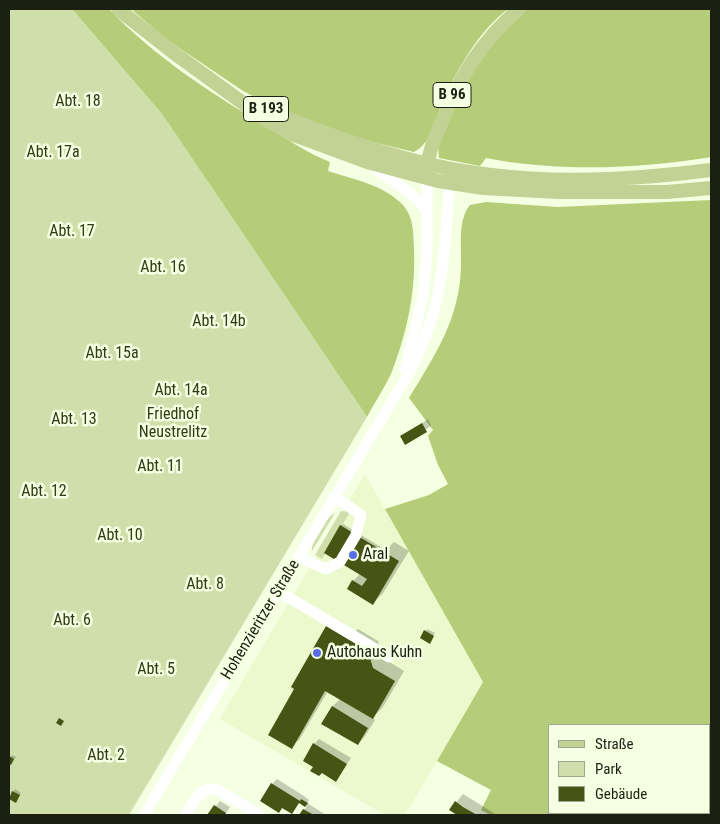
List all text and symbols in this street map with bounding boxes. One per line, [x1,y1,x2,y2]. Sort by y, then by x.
road number: B 96 [433,82,471,108]
park label: Abt. 18 [55,92,101,112]
road number: B 193 [244,96,288,122]
park label: Abt. 17a [26,143,80,163]
park label: Abt. 17 [49,222,95,242]
park label: Abt. 16 [140,258,186,278]
park label: Abt. 14b [192,312,246,332]
park label: Abt. 15a [85,344,139,364]
park label: Abt. 14a [154,381,208,401]
park label: Friedhof Neustrelitz [139,405,207,443]
park label: Abt. 13 [51,410,97,430]
park label: Abt. 11 [137,457,183,477]
park label: Abt. 12 [21,482,67,502]
park label: Abt. 10 [97,526,143,546]
place label: Aral [363,545,388,565]
marker: Aral [347,549,359,561]
street label: Hohenzieritzer Straße [218,557,304,683]
park label: Abt. 8 [186,575,224,595]
park label: Abt. 6 [53,611,91,631]
place label: Autohaus Kuhn [327,643,422,663]
marker: Autohaus Kuhn [311,647,323,659]
park label: Abt. 5 [137,660,175,680]
legend [548,724,710,814]
text: Straße [595,735,634,753]
park label: Abt. 2 [87,746,125,766]
text: Park [595,760,622,778]
text: Gebäude [595,785,647,803]

